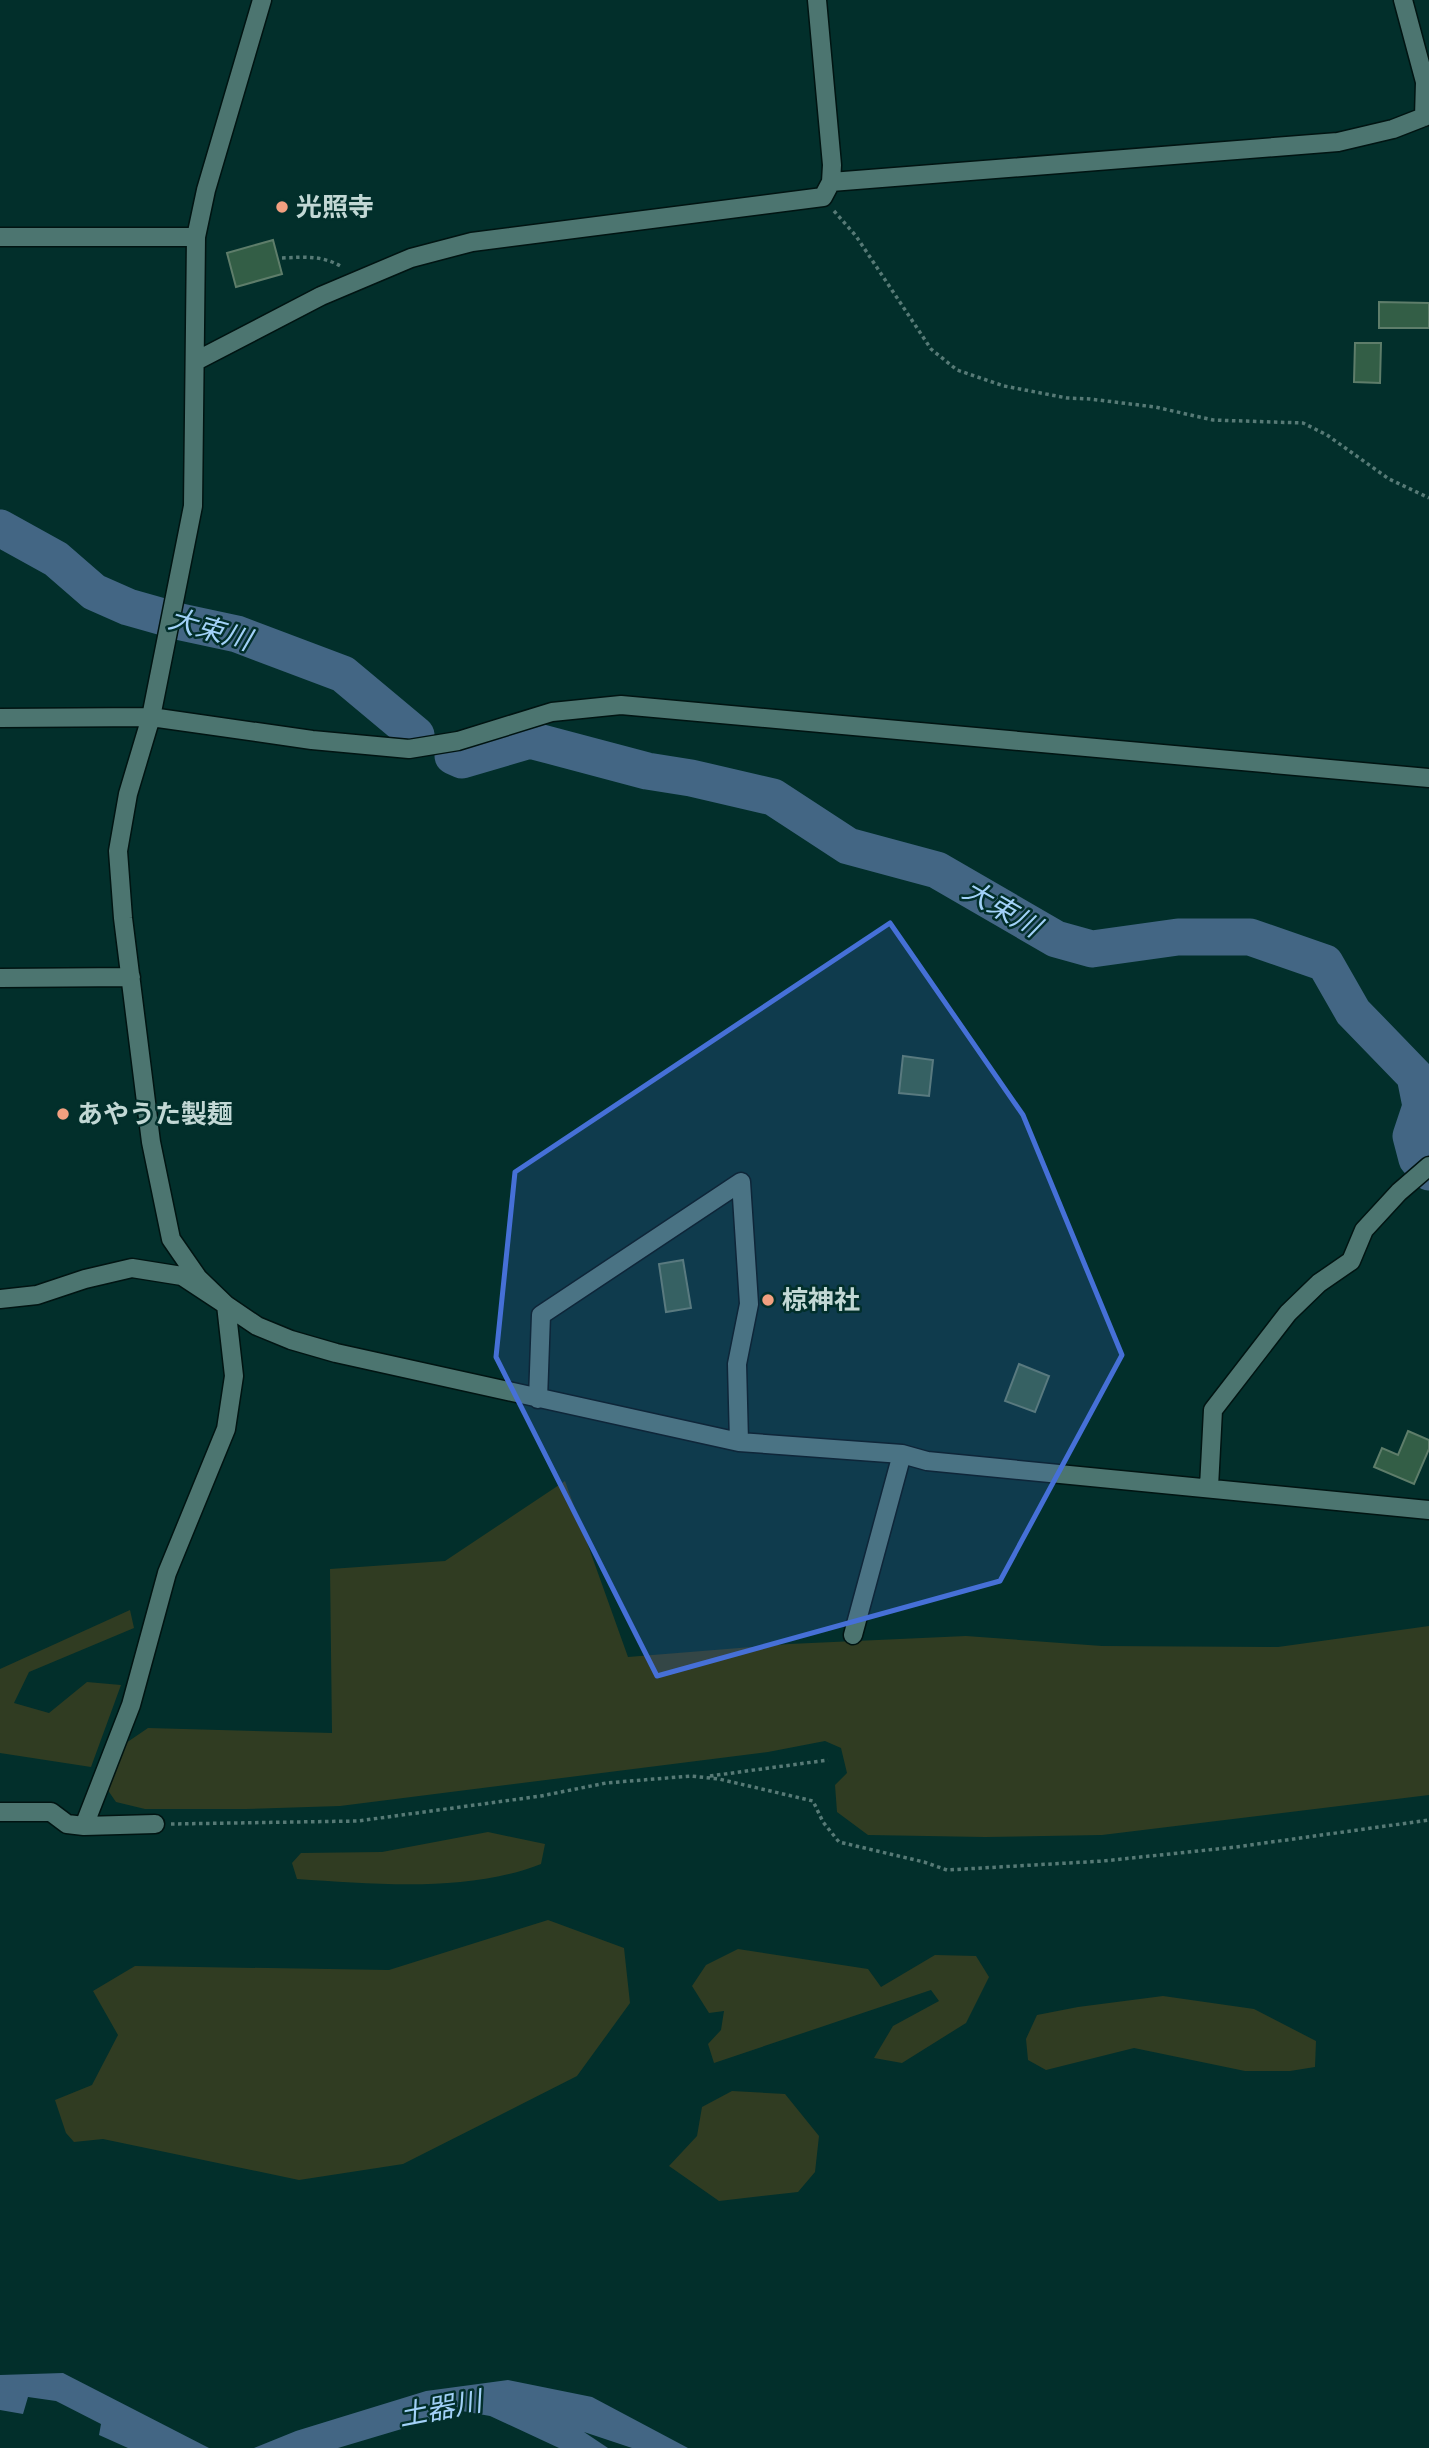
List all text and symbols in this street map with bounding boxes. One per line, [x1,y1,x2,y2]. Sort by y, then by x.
place label: 光照寺 [296,190,374,224]
marker: 光照寺 [274,199,290,215]
water label: 大束川 [165,600,258,659]
water label: 大束川 [957,871,1050,946]
place label: あやうた製麺 [77,1097,233,1131]
marker: あやうた製麺 [55,1106,71,1122]
place label: 椋神社 [782,1283,860,1317]
marker: 椋神社 [760,1292,776,1308]
water label: 土器川 [395,2382,488,2434]

